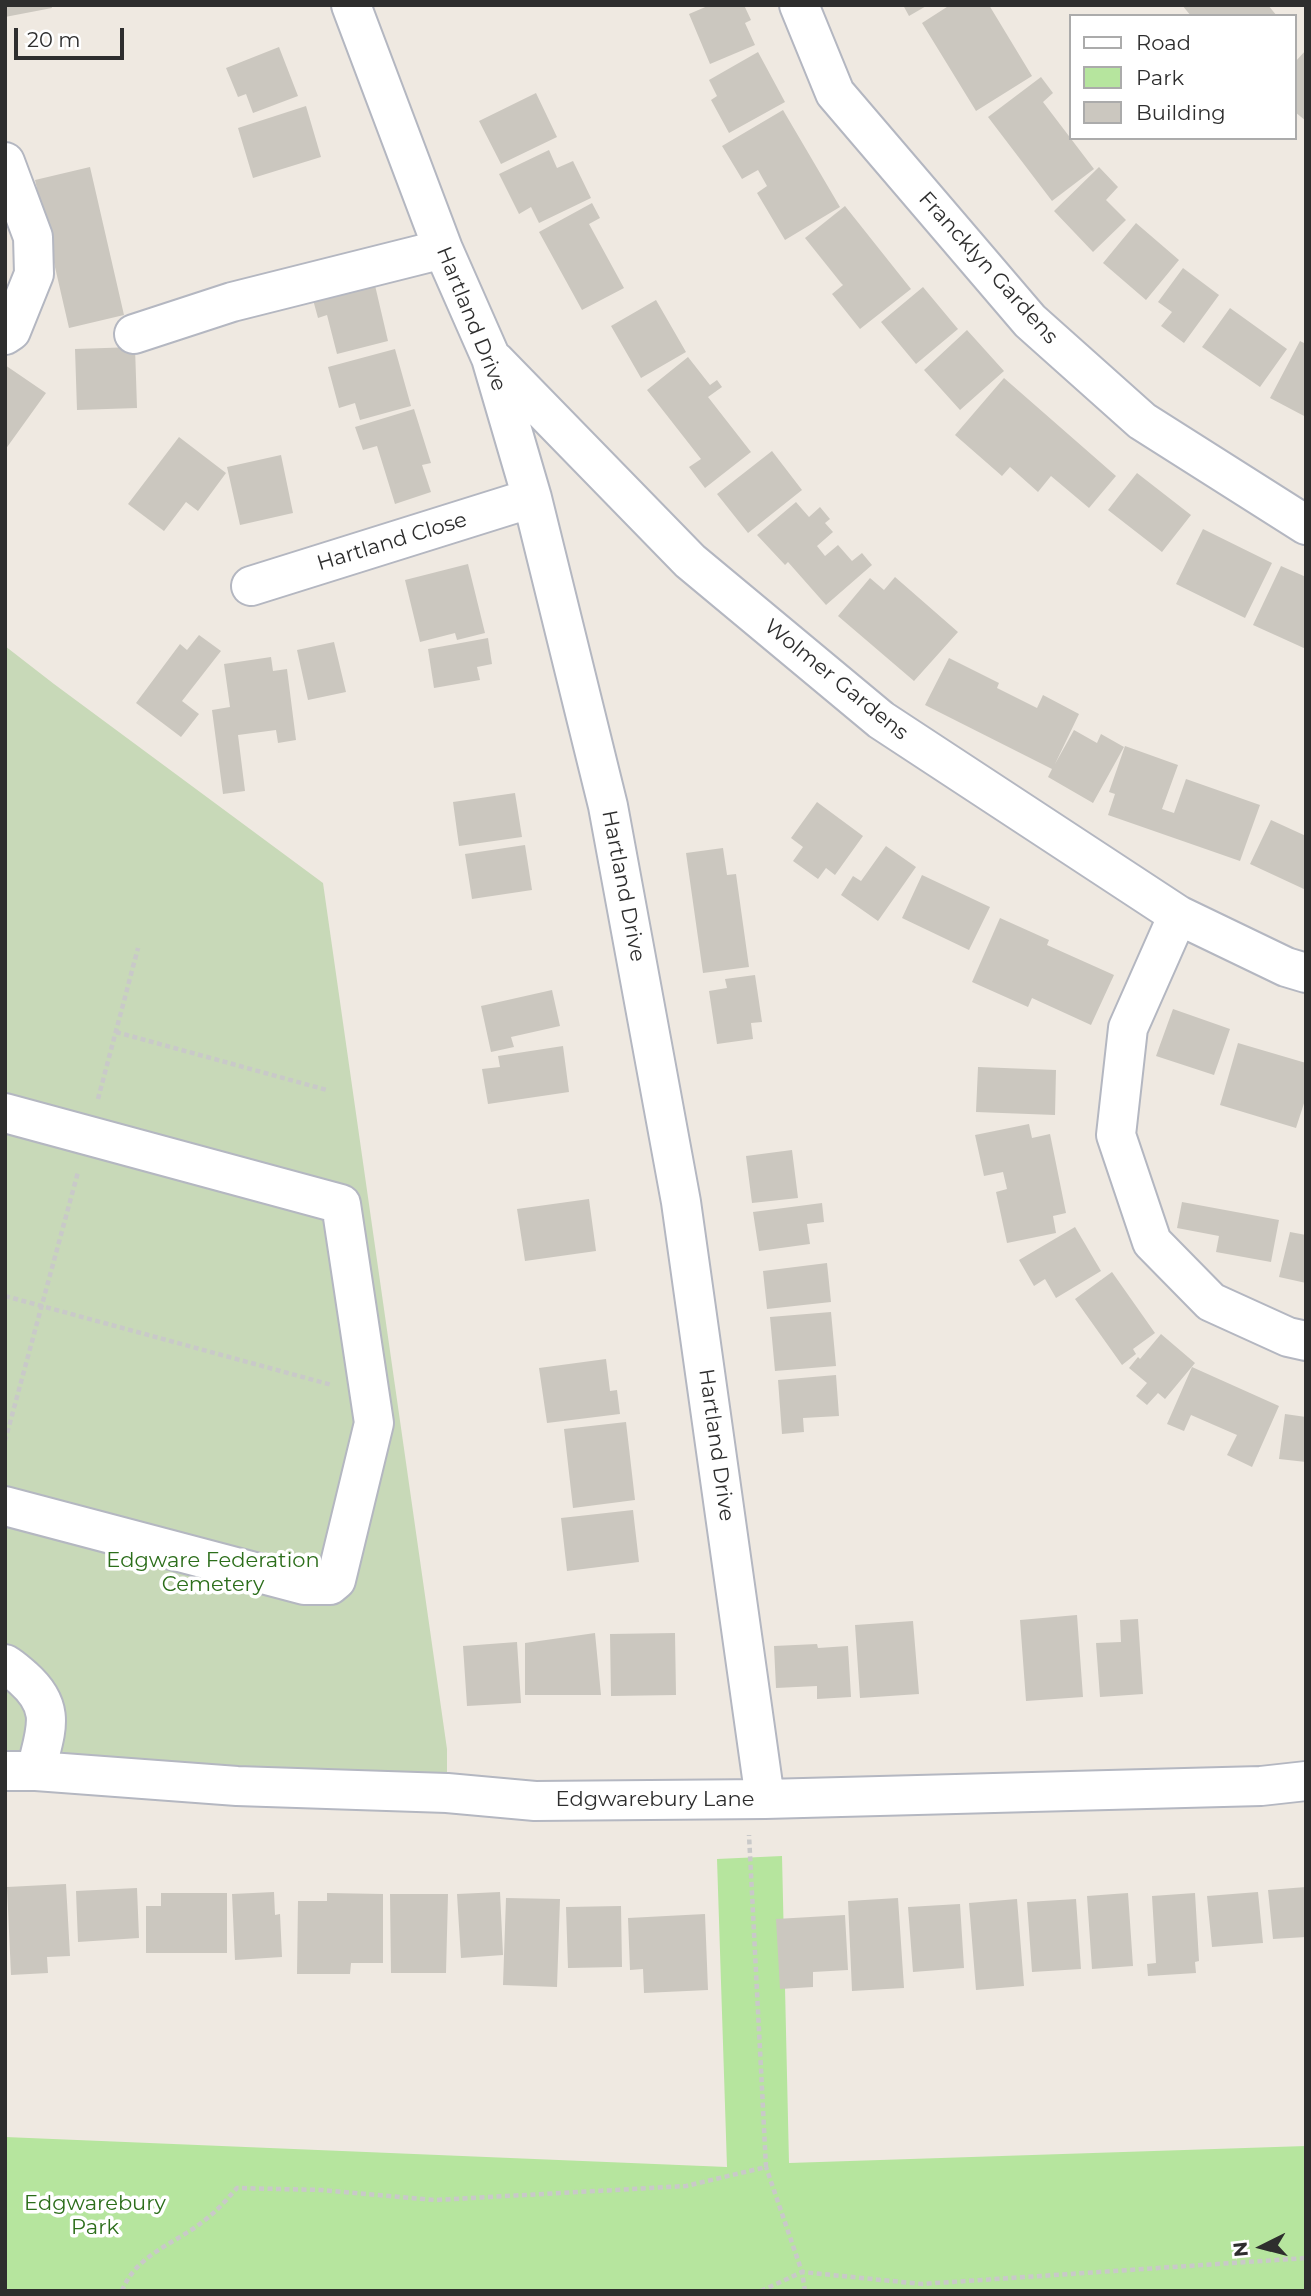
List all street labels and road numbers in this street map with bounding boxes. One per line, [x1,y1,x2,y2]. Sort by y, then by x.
street label: Francklyn Gardens [913,187,1063,349]
street label: Hartland Drive [431,243,511,395]
street label: Hartland Close [314,507,470,577]
street label: Wolmer Gardens [759,614,913,746]
street label: Hartland Drive [596,808,650,964]
street label: Hartland Drive [693,1367,739,1523]
street label: Edgwarebury Lane [556,1787,754,1813]

